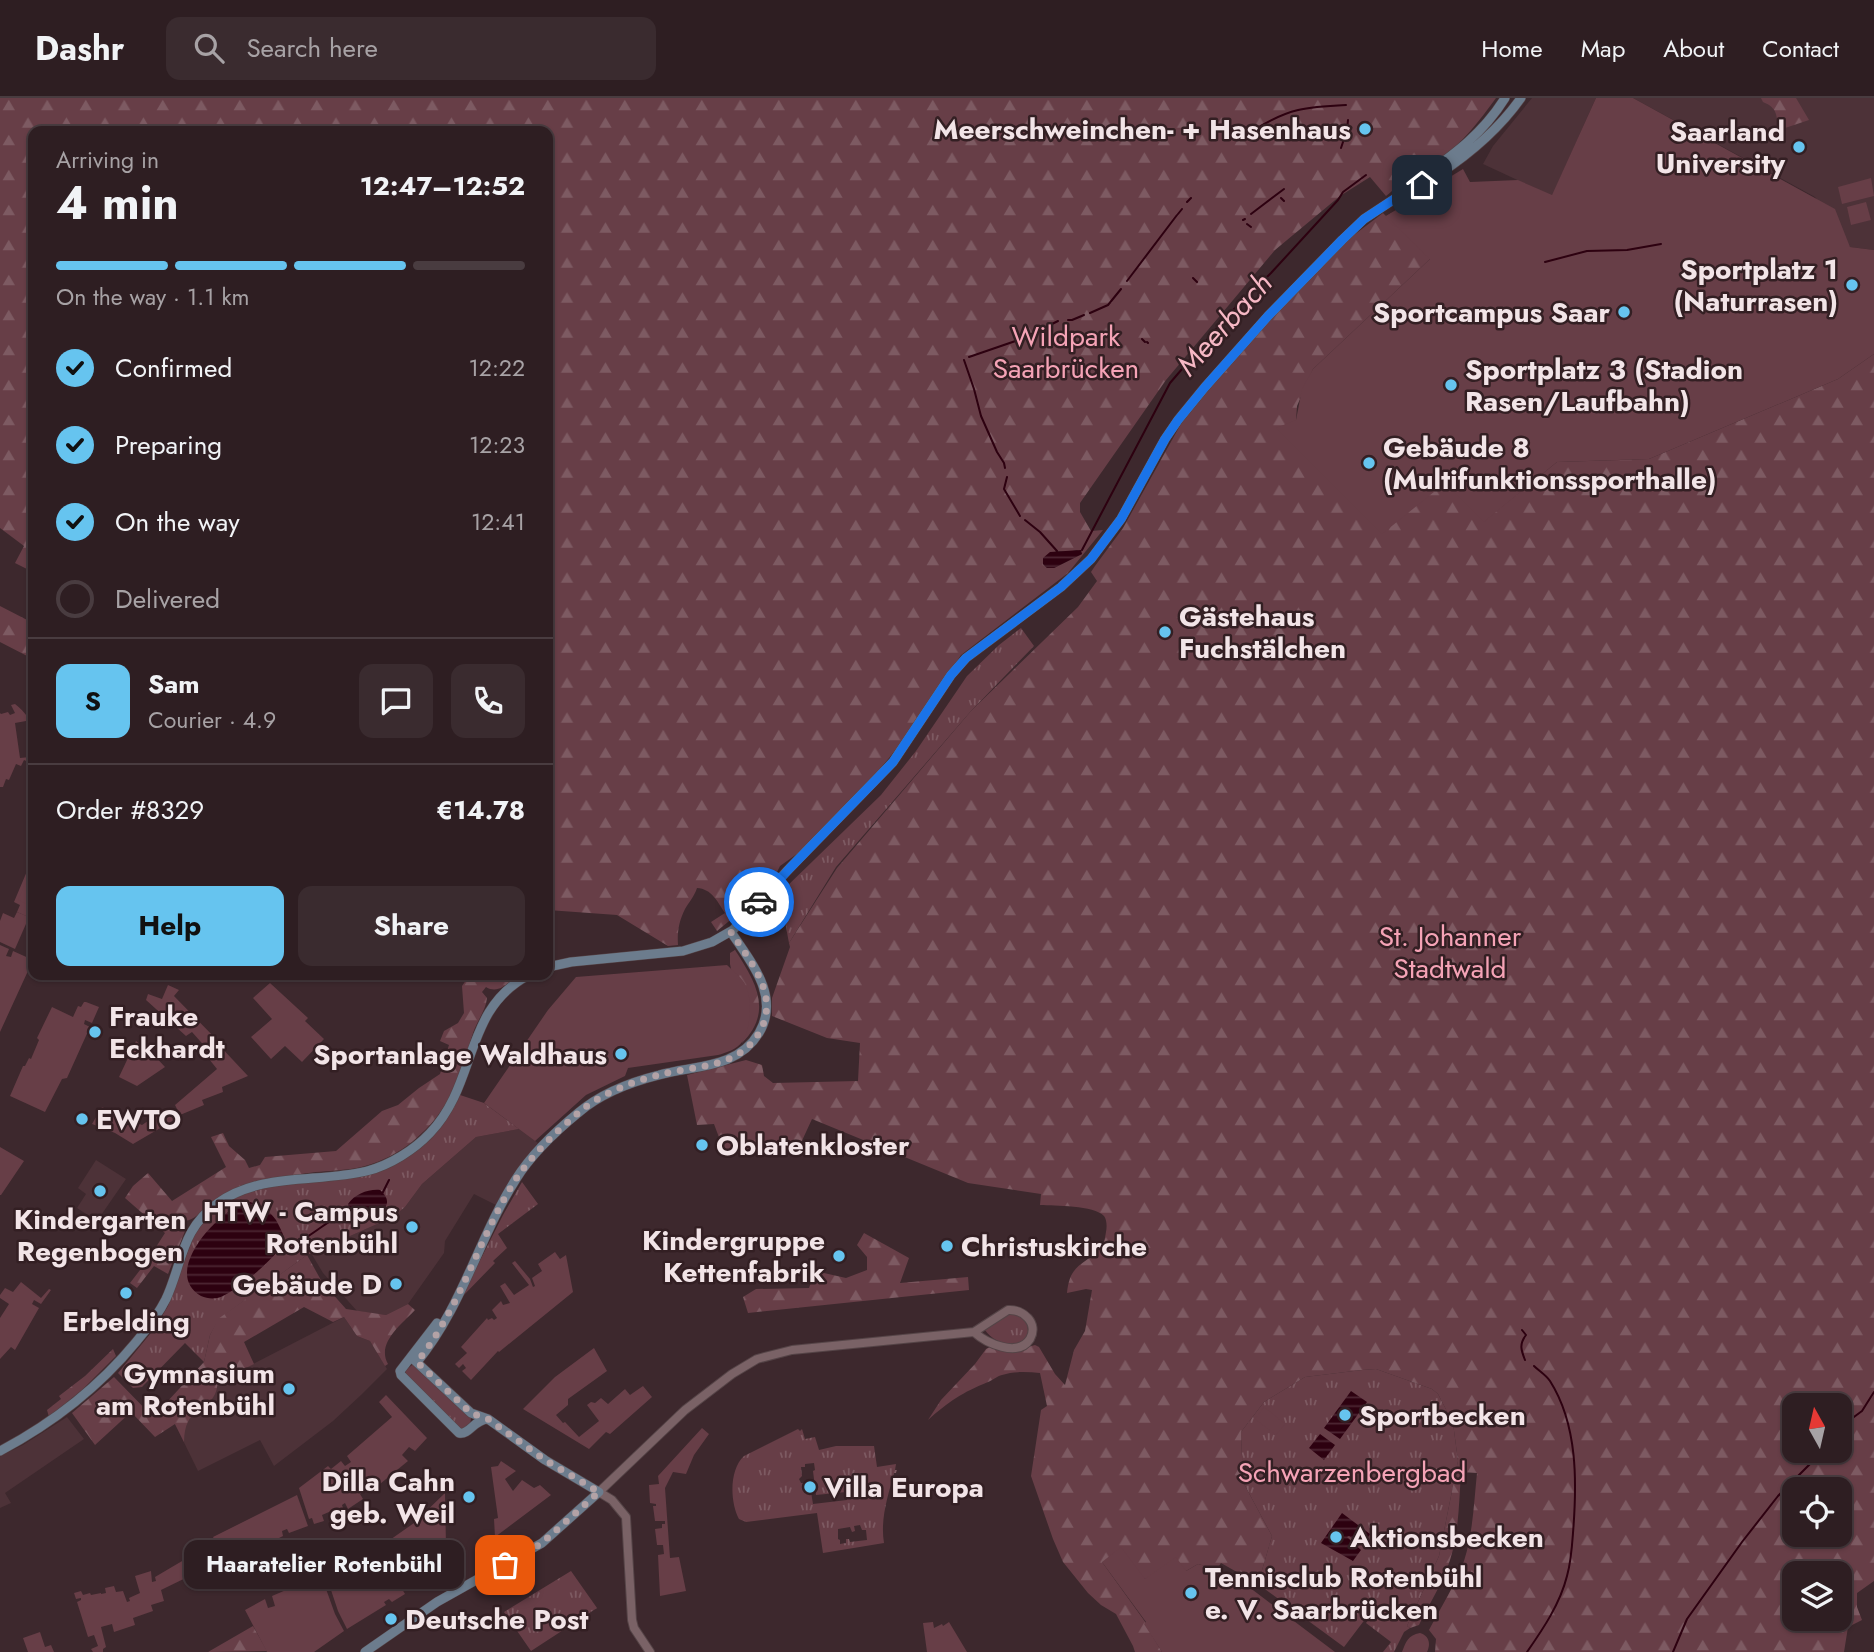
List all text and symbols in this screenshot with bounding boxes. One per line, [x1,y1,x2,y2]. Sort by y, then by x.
search box [166,17,656,80]
text: Dashr [35,25,124,72]
icon: search [190,29,228,67]
text: Search here [246,29,378,67]
text: Home [1481,31,1543,66]
text: Map [1581,31,1625,66]
text: About [1663,31,1724,66]
text: Contact [1762,31,1839,66]
place label: Meerschweinchen- + Hasenhaus [934,109,1351,150]
place label: Saarland University [1656,111,1785,184]
marker: Meerschweinchen- + Hasenhaus [1357,121,1373,137]
marker: Saarland University [1791,139,1807,155]
text: Arriving in [56,143,159,177]
pin [1392,155,1452,215]
icon: home [1403,166,1441,204]
text: 12:47–12:52 [360,167,525,205]
text: 4 min [56,170,179,236]
place label: Sportplatz 1 (Naturrasen) [1674,249,1838,322]
water label: Meerbach [1166,263,1282,385]
marker: Sportplatz 1 (Naturrasen) [1844,277,1860,293]
text: On the way · 1.1 km [56,280,249,314]
place label: Sportcampus Saar [1373,292,1610,333]
marker: Sportcampus Saar [1616,304,1632,320]
park label: Wildpark Saarbrücken [993,316,1139,389]
icon: check [56,349,94,387]
text: Confirmed [115,349,232,387]
place label: Sportplatz 3 (Stadion Rasen/Laufbahn) [1465,349,1743,422]
text: 12:22 [468,351,525,385]
marker: Sportplatz 3 (Stadion Rasen/Laufbahn) [1443,377,1459,393]
icon: check [56,426,94,464]
text: Preparing [115,426,222,464]
place label: Gebäude 8 (Multifunktionssporthalle) [1383,427,1717,500]
text: 12:23 [469,428,525,462]
marker: Gebäude 8 (Multifunktionssporthalle) [1361,455,1377,471]
icon: check [56,503,94,541]
text: On the way [115,503,240,541]
text: 12:41 [471,505,525,539]
text: Delivered [115,580,220,618]
place label: Gästehaus Fuchstälchen [1179,596,1346,669]
marker: Gästehaus Fuchstälchen [1157,624,1173,640]
button: chat [359,664,433,738]
button: phone [451,664,525,738]
text: Sam [148,665,200,703]
text: S [85,682,101,720]
text: Courier · 4.9 [148,703,276,737]
text: Order #8329 [56,791,204,829]
text: €14.78 [436,791,525,829]
courier [724,867,794,937]
icon: car [740,883,778,921]
button: Help [56,886,284,966]
button: Share [298,886,525,966]
park label: St. Johanner Stadtwald [1379,916,1522,989]
place label: Frauke Eckhardt [109,996,225,1069]
marker: Frauke Eckhardt [87,1024,103,1040]
place label: Sportanlage Waldhaus [313,1034,607,1075]
marker: Sportanlage Waldhaus [613,1046,629,1062]
place label: EWTO [96,1099,181,1140]
marker: EWTO [74,1111,90,1127]
place label: Oblatenkloster [716,1125,910,1166]
marker: Oblatenkloster [694,1137,710,1153]
marker: Kindergarten Regenbogen [92,1183,108,1199]
place label: HTW - Campus Rotenbühl [203,1191,398,1264]
place label: Kindergarten Regenbogen [14,1199,186,1272]
marker: HTW - Campus Rotenbühl [404,1219,420,1235]
place label: Kindergruppe Kettenfabrik [642,1220,825,1293]
place label: Christuskirche [961,1226,1147,1267]
marker: Christuskirche [939,1238,955,1254]
marker: Kindergruppe Kettenfabrik [831,1248,847,1264]
place label: Gebäude D [232,1264,382,1305]
marker: Gebäude D [388,1276,404,1292]
marker: Erbelding [118,1285,134,1301]
place label: Erbelding [62,1301,190,1342]
place label: Gymnasium am Rotenbühl [96,1353,275,1426]
marker: Gymnasium am Rotenbühl [281,1381,297,1397]
north arrow [1782,1393,1852,1463]
map controls [1782,1393,1852,1631]
place label: Sportbecken [1359,1395,1526,1436]
marker: Sportbecken [1337,1407,1353,1423]
park label: Schwarzenbergbad [1238,1452,1466,1493]
place label: Dilla Cahn geb. Weil [321,1461,455,1534]
place label: Villa Europa [823,1467,984,1508]
button: locate [1782,1477,1852,1547]
marker: Villa Europa [802,1479,818,1495]
marker: Dilla Cahn geb. Weil [461,1489,477,1505]
place label: Aktionsbecken [1349,1517,1544,1558]
marker: Aktionsbecken [1328,1529,1344,1545]
pin [475,1535,535,1595]
callout: Haaratelier Rotenbühl [183,1540,463,1590]
icon: bag [486,1546,524,1584]
text: Haaratelier Rotenbühl [206,1547,442,1581]
place label: Tennisclub Rotenbühl e. V. Saarbrücken [1205,1557,1482,1630]
button: layers [1782,1561,1852,1631]
marker: Tennisclub Rotenbühl e. V. Saarbrücken [1183,1585,1199,1601]
place label: Deutsche Post [405,1599,588,1640]
marker: Deutsche Post [383,1611,399,1627]

